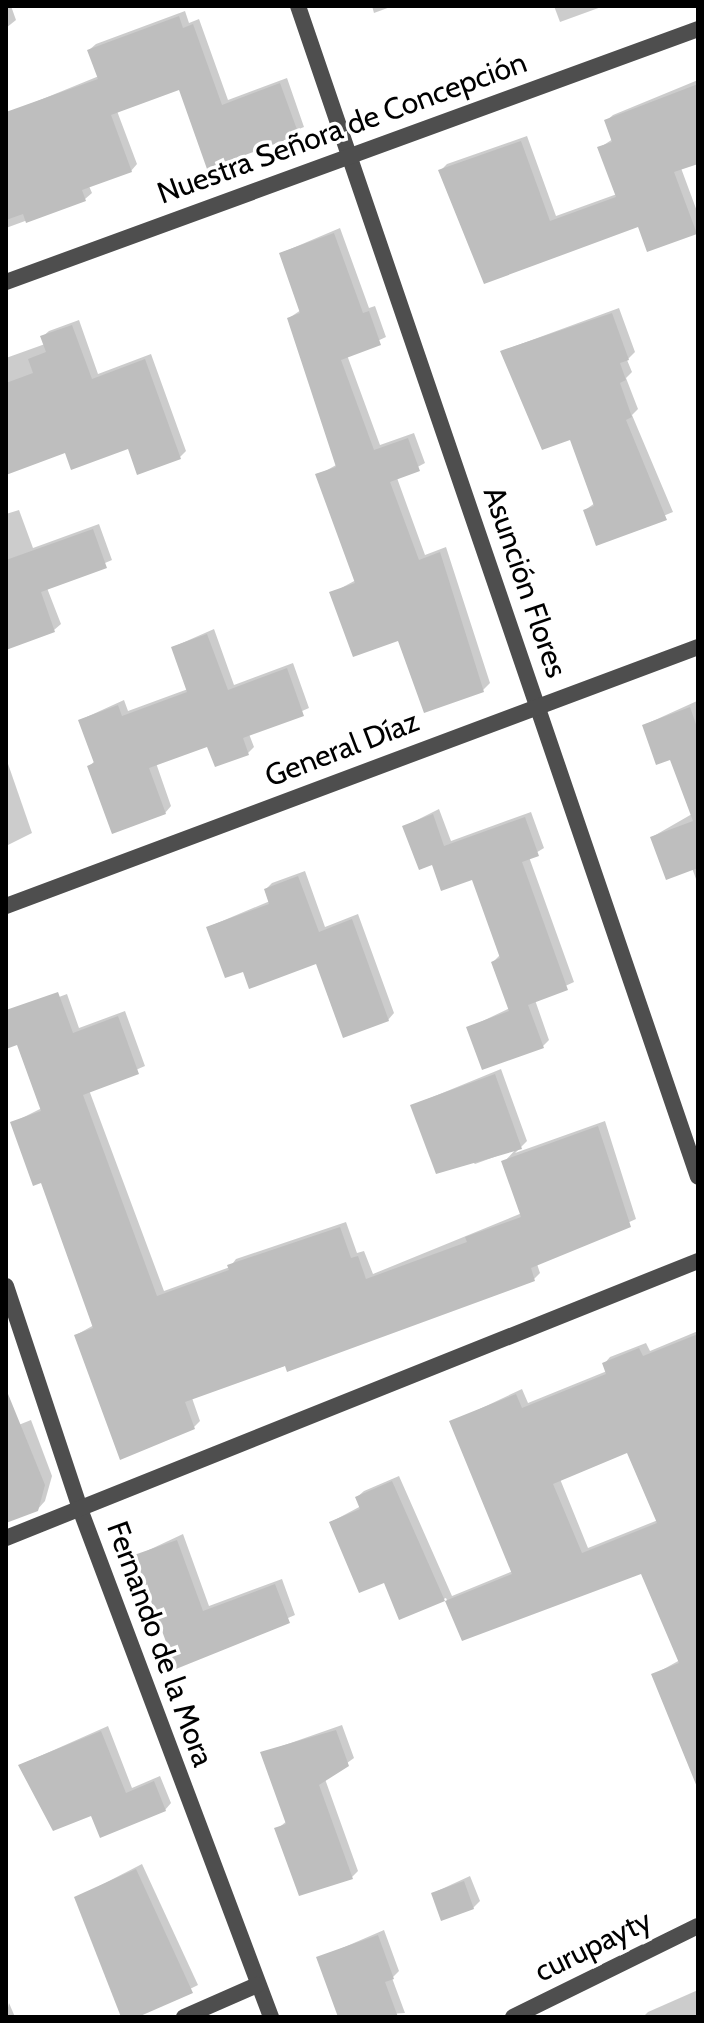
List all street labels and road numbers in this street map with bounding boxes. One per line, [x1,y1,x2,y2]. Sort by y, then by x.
street label: Nuestra Señora de Concepción [153,44,531,212]
street label: Asunción Flores [476,482,574,682]
street label: General Díaz [260,703,424,795]
street label: Fernando de la Mora [99,1517,221,1771]
street label: curupayty [529,1902,657,1990]

